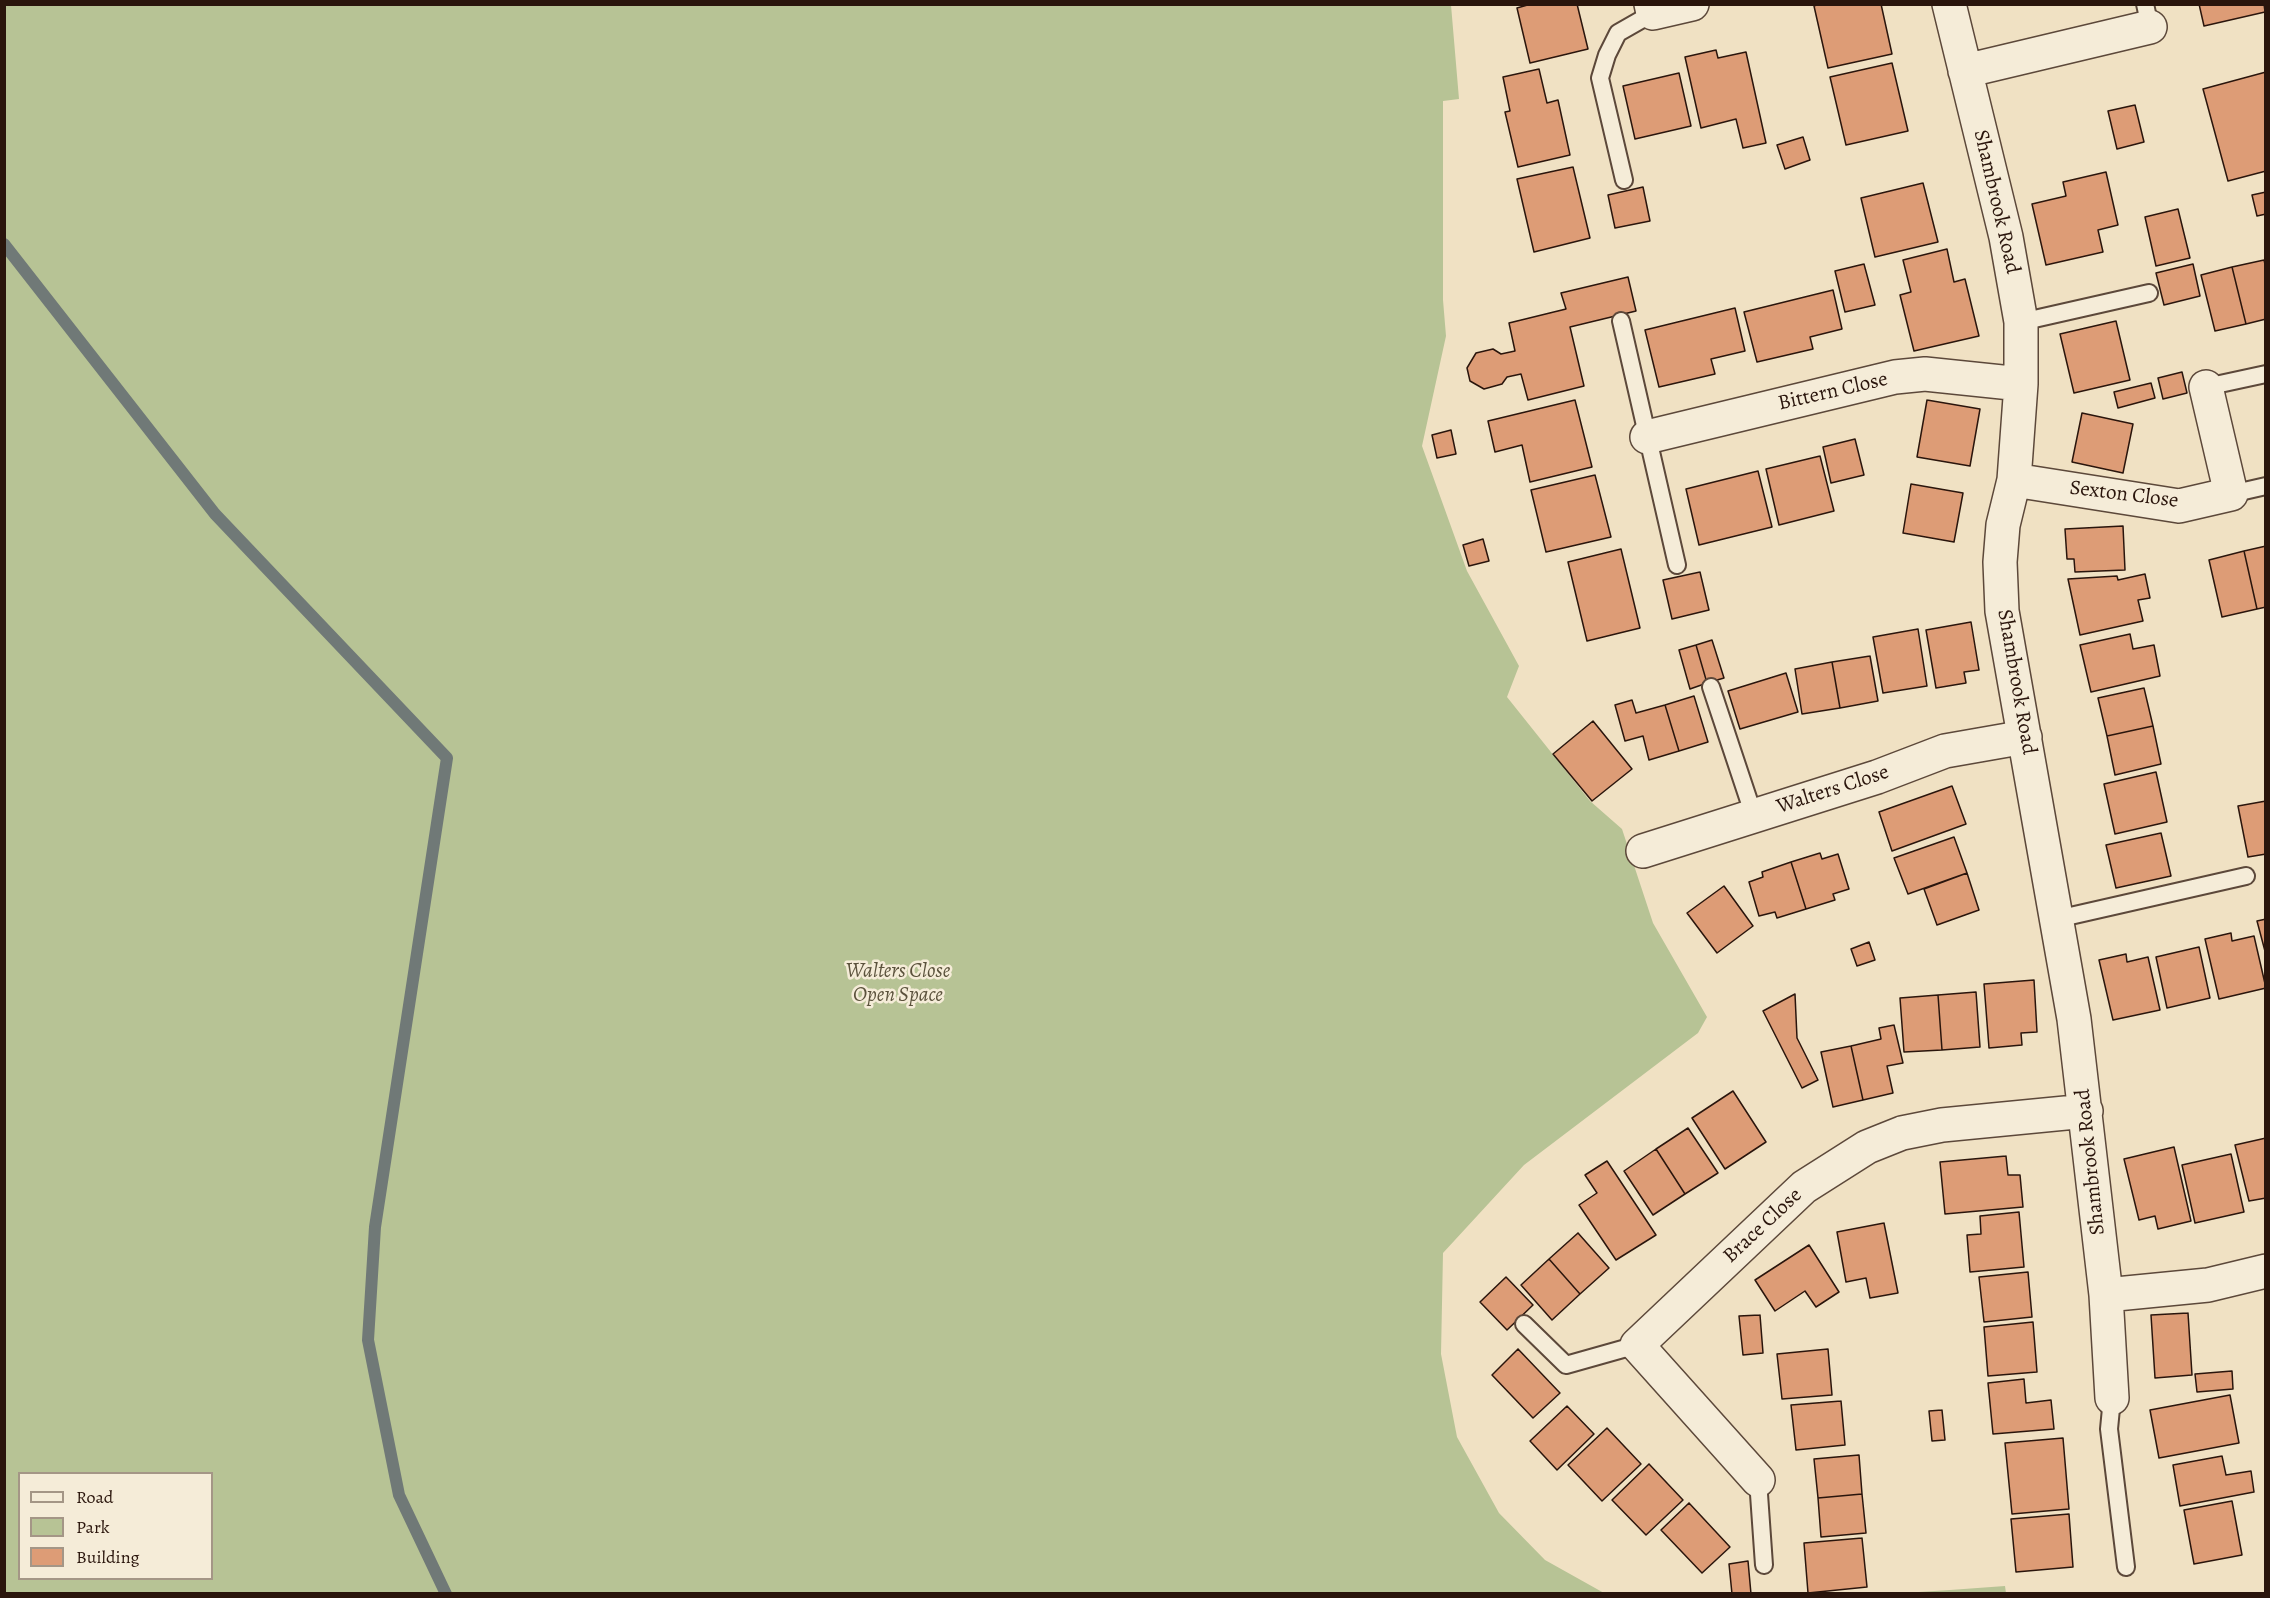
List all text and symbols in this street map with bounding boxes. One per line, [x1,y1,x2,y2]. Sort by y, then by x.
street label: Shambrook Road [1967,127,2025,277]
street label: Bittern Close [1776,367,1890,417]
street label: Sexton Close [2068,476,2180,514]
street label: Shambrook Road [1991,607,2041,757]
street label: Walters Close [1774,760,1892,820]
park label: Walters Close Open Space [846,959,950,1009]
street label: Shambrook Road [2071,1088,2111,1236]
street label: Brace Close [1718,1183,1808,1269]
legend [18,1472,213,1580]
text: Road [76,1485,113,1509]
text: Park [76,1515,110,1539]
text: Building [76,1545,140,1569]

